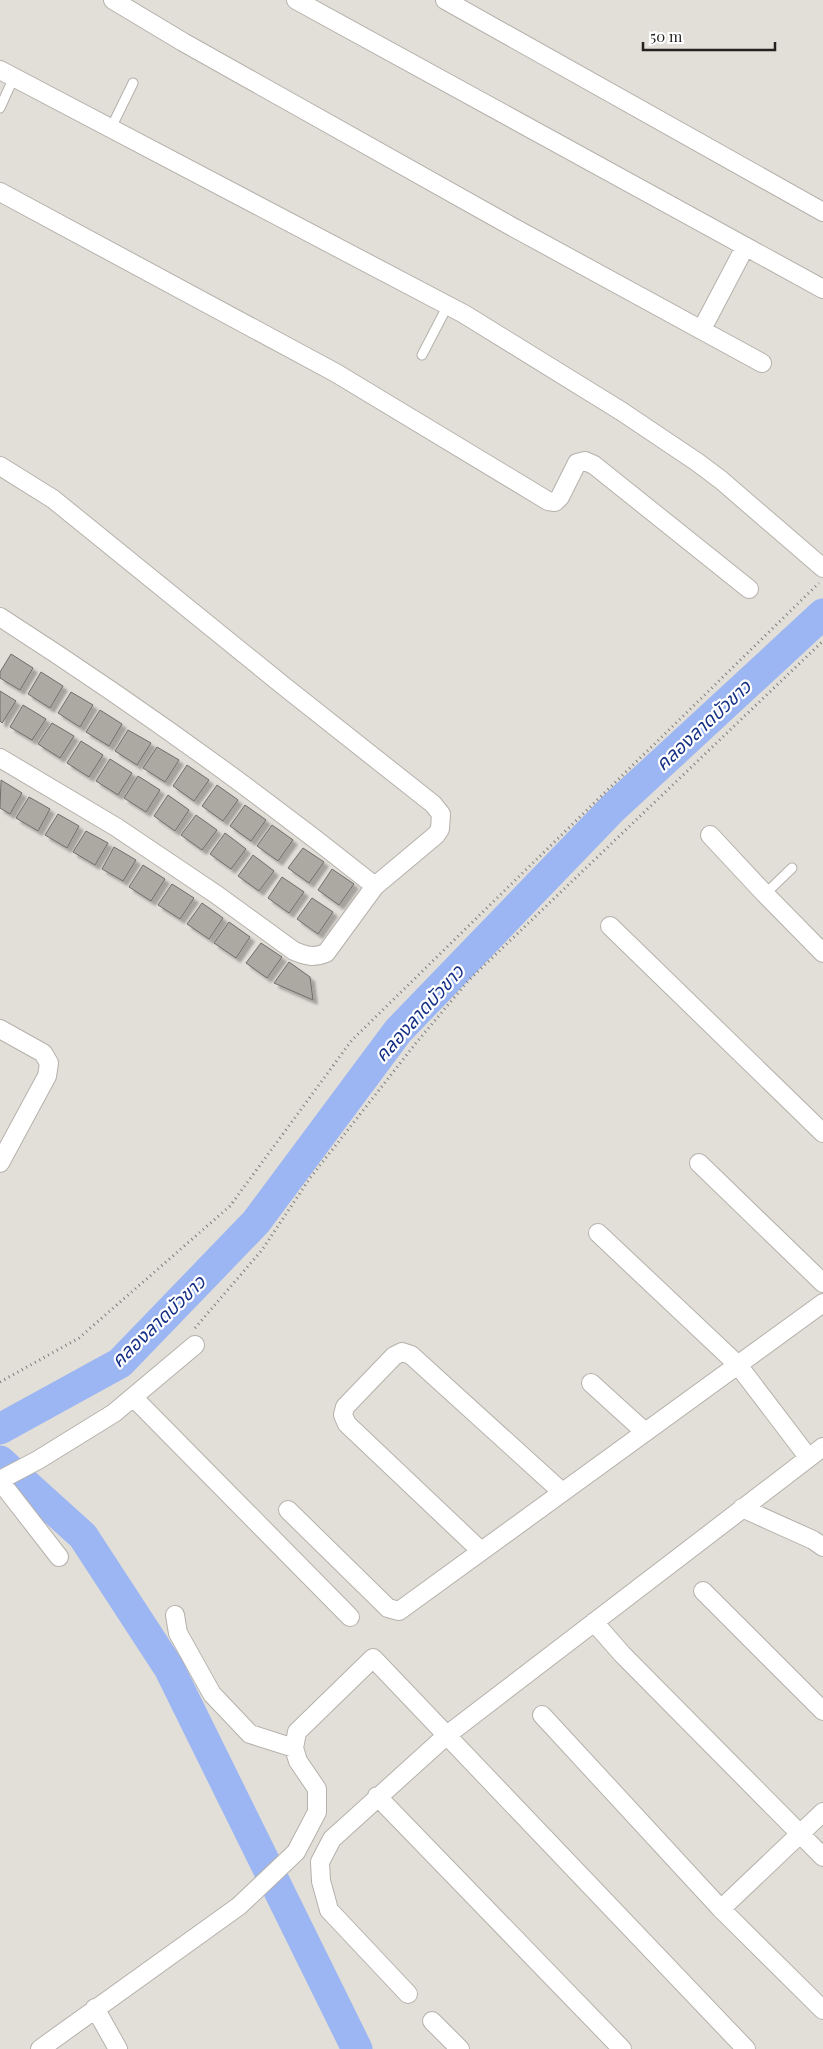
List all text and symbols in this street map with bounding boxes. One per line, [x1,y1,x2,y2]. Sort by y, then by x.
scale bar [643,20,776,52]
text: 50 m [650,26,683,46]
water label: คลองลาดบัวขาว [649,673,756,775]
water label: คลองลาดบัวขาว [368,958,469,1066]
water label: คลองลาดบัวขาว [104,1268,211,1372]

